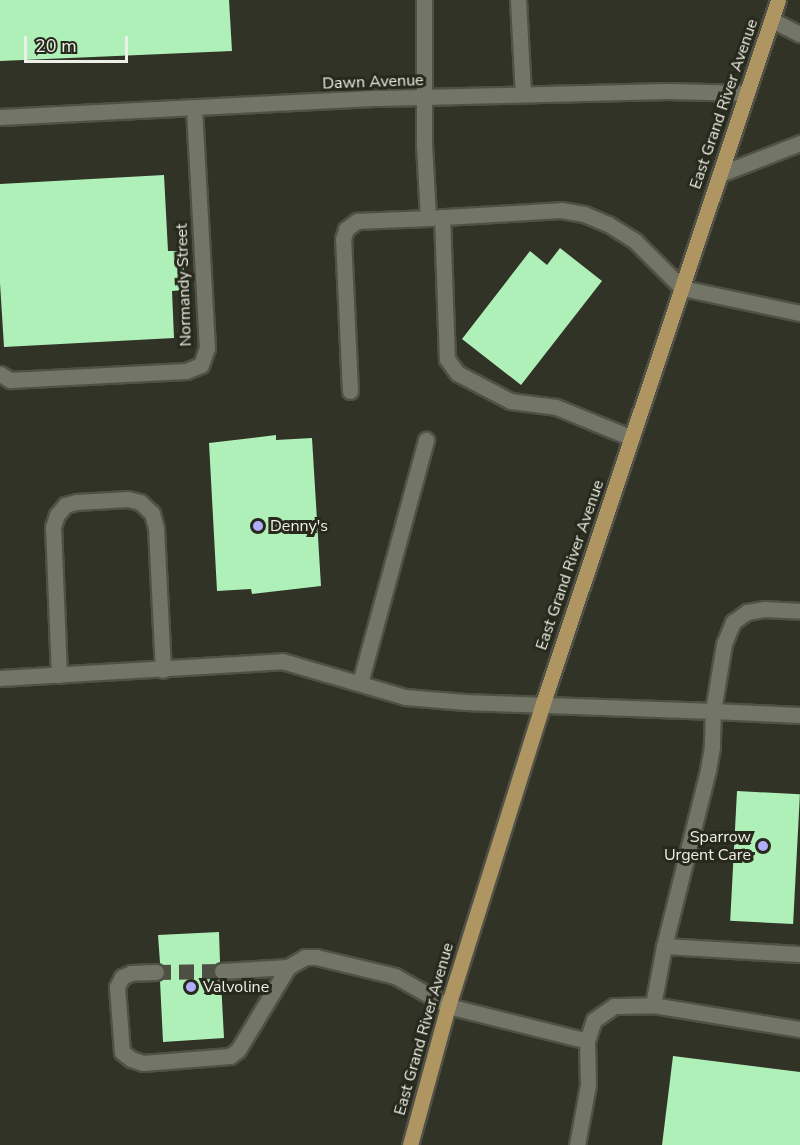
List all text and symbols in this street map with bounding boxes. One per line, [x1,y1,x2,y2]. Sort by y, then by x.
street label: East Grand River Avenue [686,16,762,192]
scale bar [27,24,130,62]
text: 20 m [35,34,77,58]
street label: Dawn Avenue [322,71,424,93]
street label: Normandy Street [172,223,196,347]
street label: East Grand River Avenue [532,477,608,653]
place label: Denny's [270,516,328,536]
marker: Denny's [251,519,265,533]
place label: Sparrow Urgent Care [664,827,751,865]
marker: Sparrow Urgent Care [756,839,770,853]
street label: East Grand River Avenue [390,940,458,1118]
place label: Valvoline [203,977,269,997]
marker: Valvoline [184,980,198,994]

